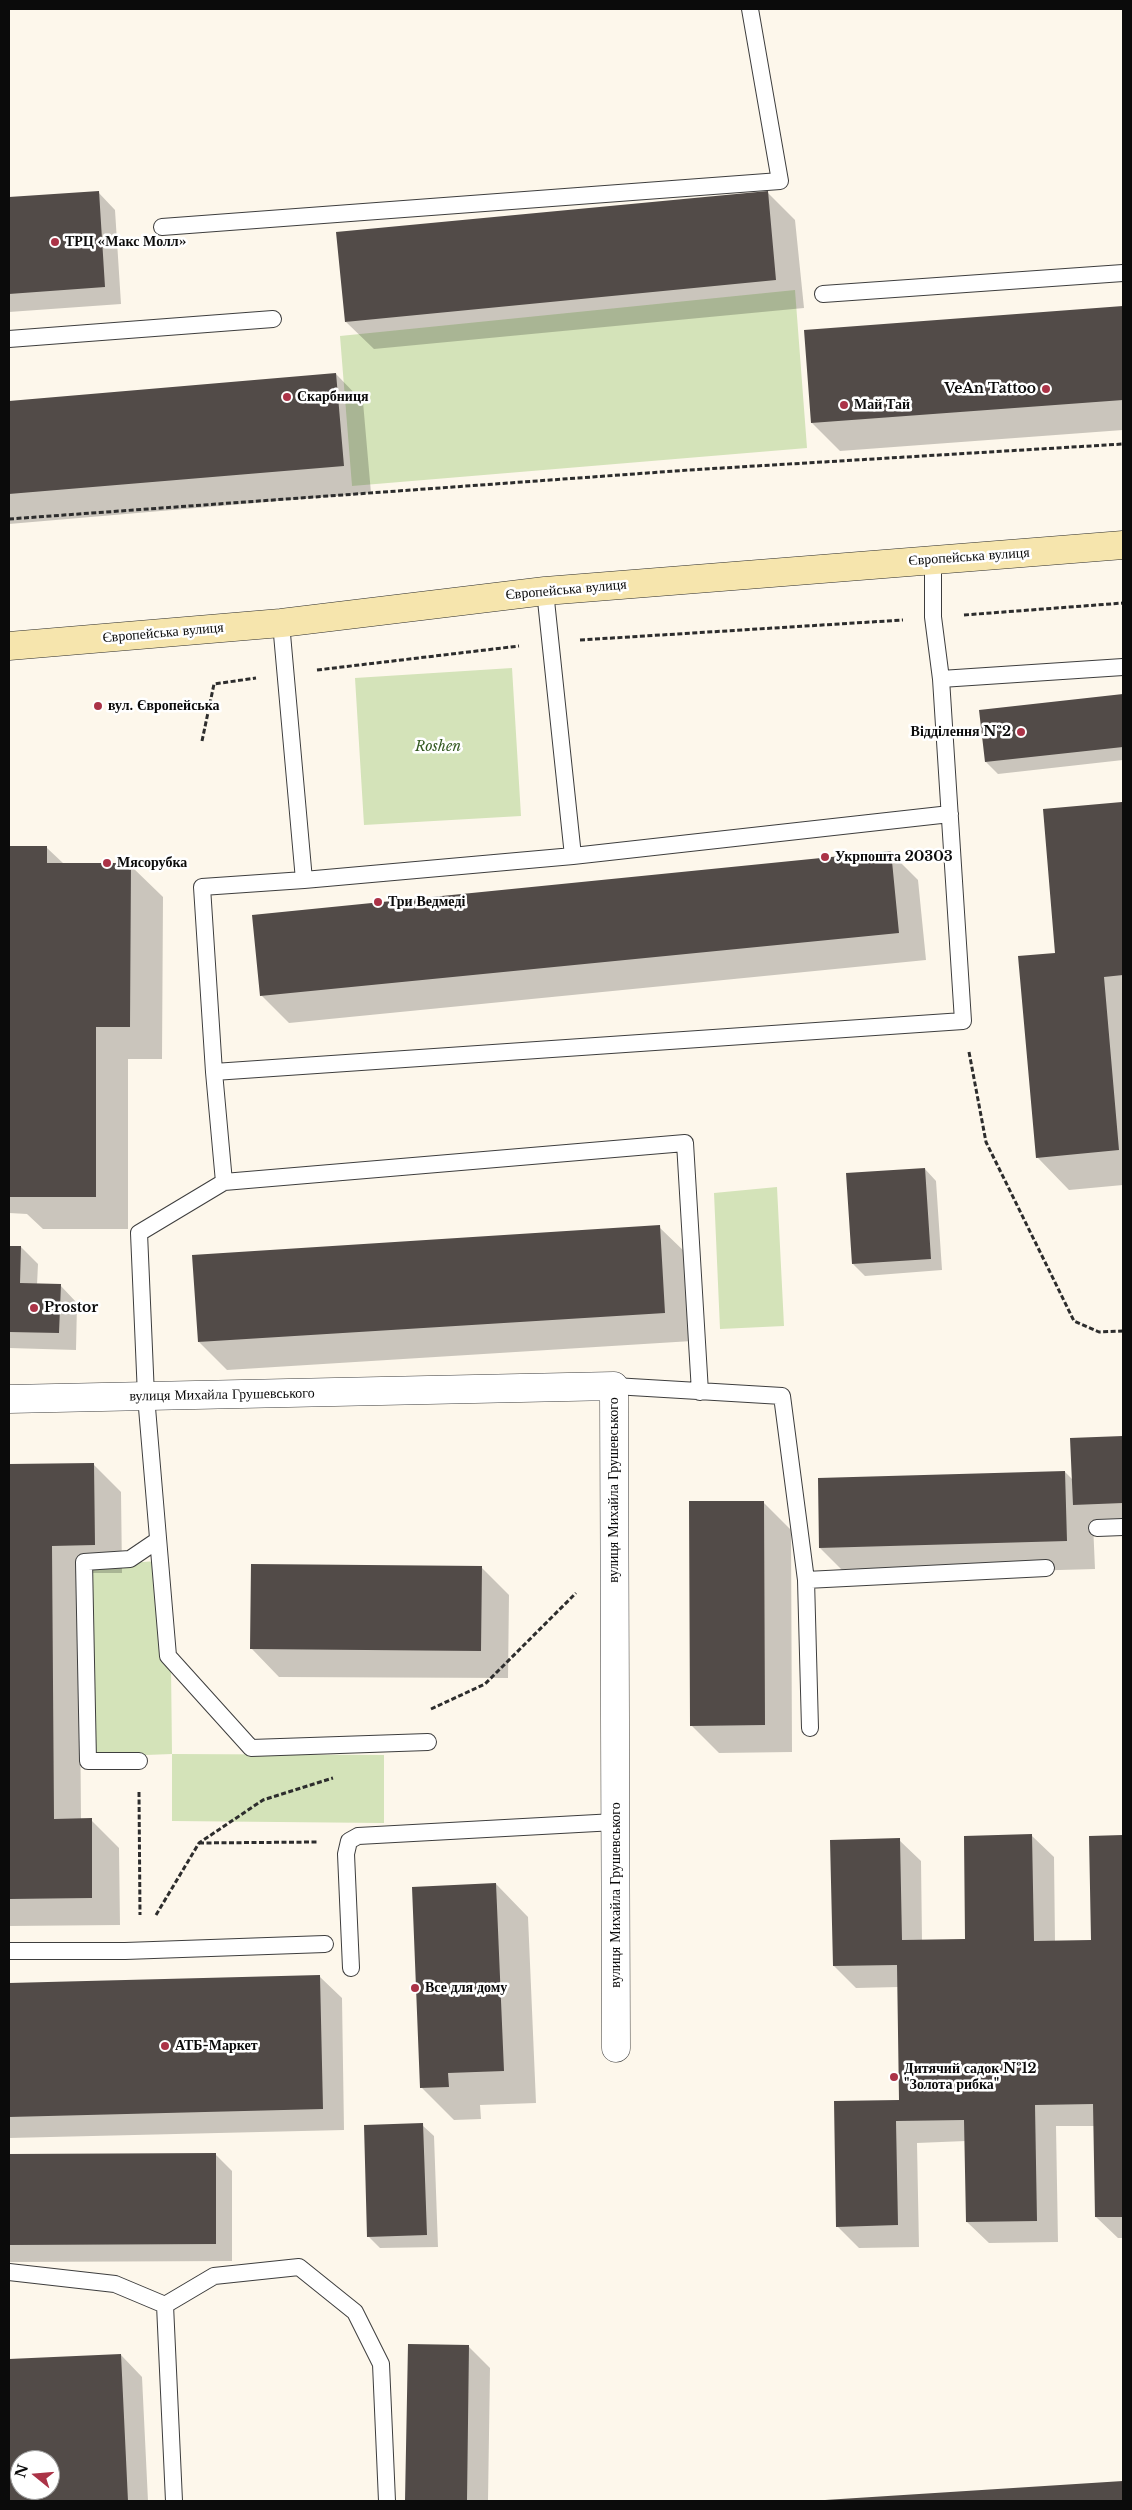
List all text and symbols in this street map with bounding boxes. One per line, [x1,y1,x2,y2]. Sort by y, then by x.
place label: ТРЦ «Макс Молл» [65,234,186,250]
marker: ТРЦ «Макс Молл» [49,236,61,248]
place label: VeAn Tattoo [944,381,1036,397]
marker: VeAn Tattoo [1040,383,1052,395]
place label: Скарбниця [297,389,369,405]
marker: Скарбниця [281,391,293,403]
place label: Май Тай [854,397,910,413]
marker: Май Тай [838,399,850,411]
street label: Європейська вулиця [908,544,1030,570]
street label: Європейська вулиця [505,576,627,604]
street label: Європейська вулиця [102,619,224,647]
place label: вул. Європейська [108,698,220,714]
marker: вул. Європейська [92,700,104,712]
place label: Відділення №2 [911,724,1011,740]
marker: Відділення №2 [1015,726,1027,738]
park label: Roshen [415,739,461,755]
place label: Укрпошта 20303 [835,849,953,865]
marker: Укрпошта 20303 [819,851,831,863]
place label: Мясорубка [117,855,187,871]
marker: Мясорубка [101,857,113,869]
place label: Три Ведмеді [388,894,465,910]
marker: Три Ведмеді [372,896,384,908]
place label: Prostor [44,1300,98,1316]
marker: Prostor [28,1302,40,1314]
street label: вулиця Михайла Грушевського [129,1385,315,1405]
street label: вулиця Михайла Грушевського [606,1397,622,1583]
street label: вулиця Михайла Грушевського [608,1802,624,1988]
place label: Все для дому [425,1980,507,1996]
marker: Все для дому [409,1982,421,1994]
place label: АТБ-Маркет [175,2038,258,2054]
marker: АТБ-Маркет [159,2040,171,2052]
place label: Дитячий садок №12 "Золота рибка" [904,2061,1037,2094]
marker: Дитячий садок №12 "Золота рибка" [888,2071,900,2083]
north arrow [10,2450,60,2500]
text: N [11,2462,32,2480]

